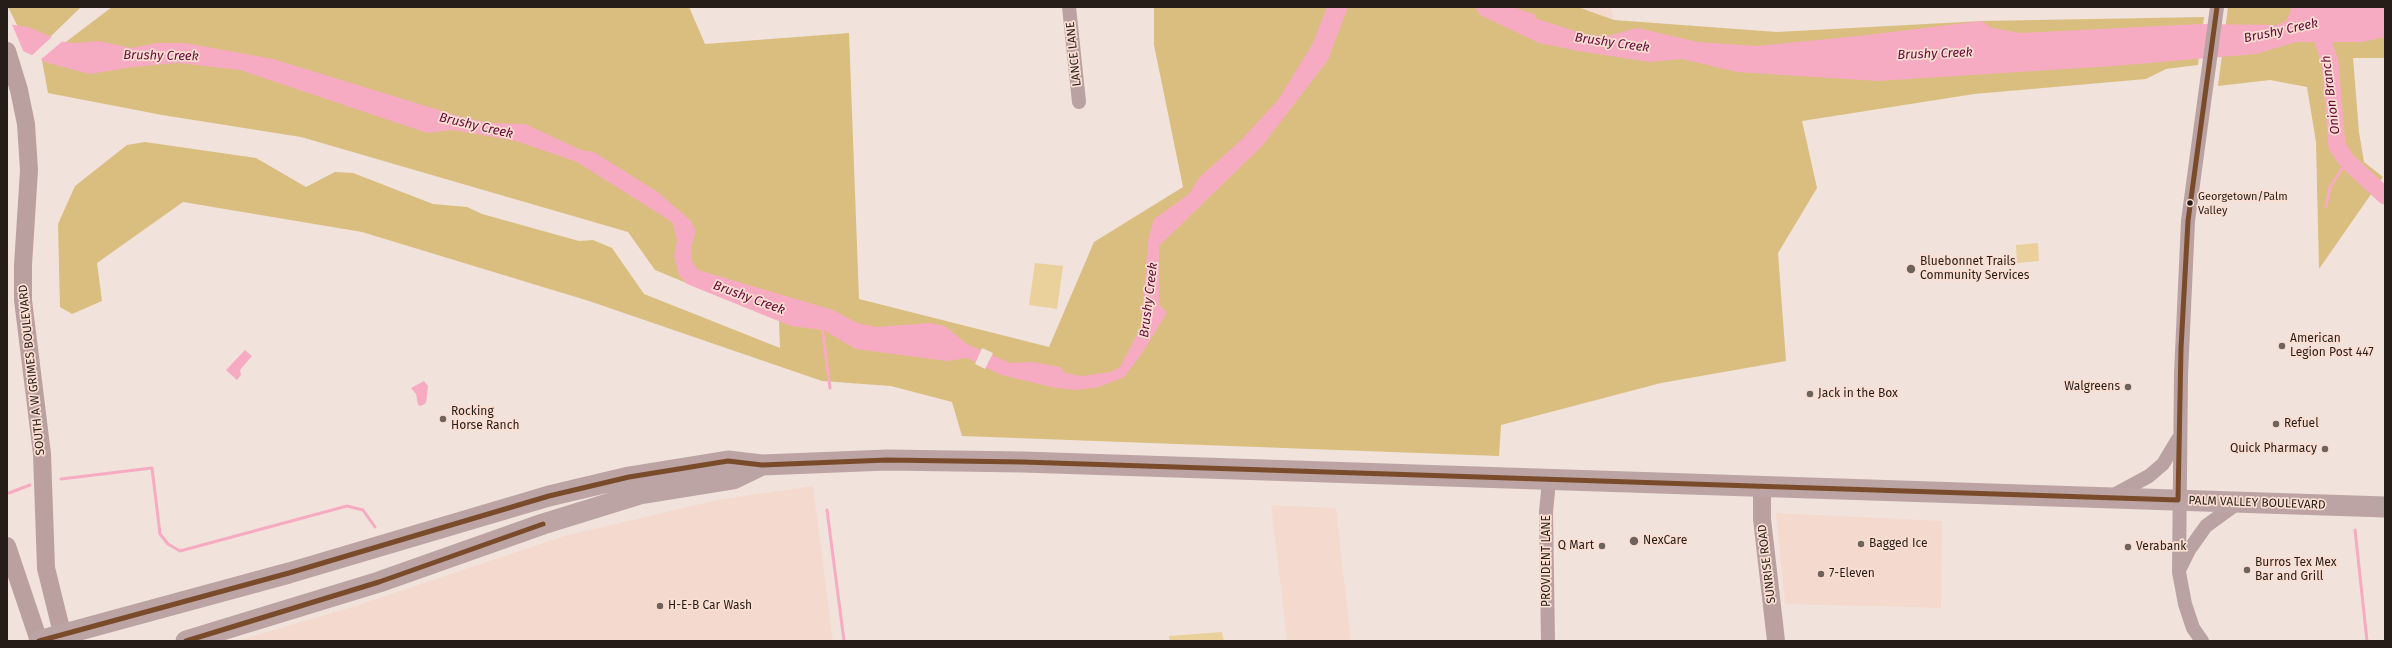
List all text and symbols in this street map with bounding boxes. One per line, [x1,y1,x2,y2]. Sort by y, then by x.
water label: Brushy Creek [2242,16,2320,46]
street label: LANCE LANE [1063,21,1085,87]
water label: Brushy Creek [1574,30,1650,56]
water label: Brushy Creek [1897,45,1973,63]
water label: Brushy Creek [123,48,199,64]
water label: Onion Branch [2318,55,2344,135]
water label: Brushy Creek [437,110,515,142]
place label: Georgetown/Palm Valley [2198,190,2288,216]
marker: Georgetown/Palm Valley [2185,198,2195,208]
place label: Bluebonnet Trails Community Services [1920,255,2029,283]
water label: Brushy Creek [1137,262,1161,338]
marker: Bluebonnet Trails Community Services [1905,263,1917,275]
water label: Brushy Creek [711,278,787,318]
street label: SOUTH A W GRIMES BOULEVARD [16,284,48,456]
place label: American Legion Post 447 [2290,332,2374,360]
marker: American Legion Post 447 [2277,341,2287,351]
place label: Walgreens [2064,380,2120,394]
marker: Walgreens [2123,382,2133,392]
place label: Jack in the Box [1818,387,1898,401]
marker: Jack in the Box [1805,389,1815,399]
place label: Rocking Horse Ranch [451,405,519,433]
marker: Rocking Horse Ranch [438,414,448,424]
place label: Refuel [2284,417,2319,431]
marker: Refuel [2271,419,2281,429]
place label: Quick Pharmacy [2230,442,2317,456]
marker: Quick Pharmacy [2320,444,2330,454]
street label: PALM VALLEY BOULEVARD [2188,493,2326,513]
street label: PROVIDENT LANE [1540,515,1554,607]
street label: SUNRISE ROAD [1755,524,1779,604]
place label: NexCare [1643,534,1687,548]
marker: NexCare [1628,535,1640,547]
place label: Bagged Ice [1869,537,1927,551]
place label: Q Mart [1558,539,1594,553]
marker: Bagged Ice [1856,539,1866,549]
place label: Verabank [2136,540,2186,554]
marker: Q Mart [1597,541,1607,551]
marker: Verabank [2123,542,2133,552]
place label: Burros Tex Mex Bar and Grill [2255,556,2337,584]
marker: Burros Tex Mex Bar and Grill [2242,565,2252,575]
place label: 7-Eleven [1829,567,1875,581]
marker: 7-Eleven [1816,569,1826,579]
place label: H-E-B Car Wash [668,599,752,613]
marker: H-E-B Car Wash [655,601,665,611]

